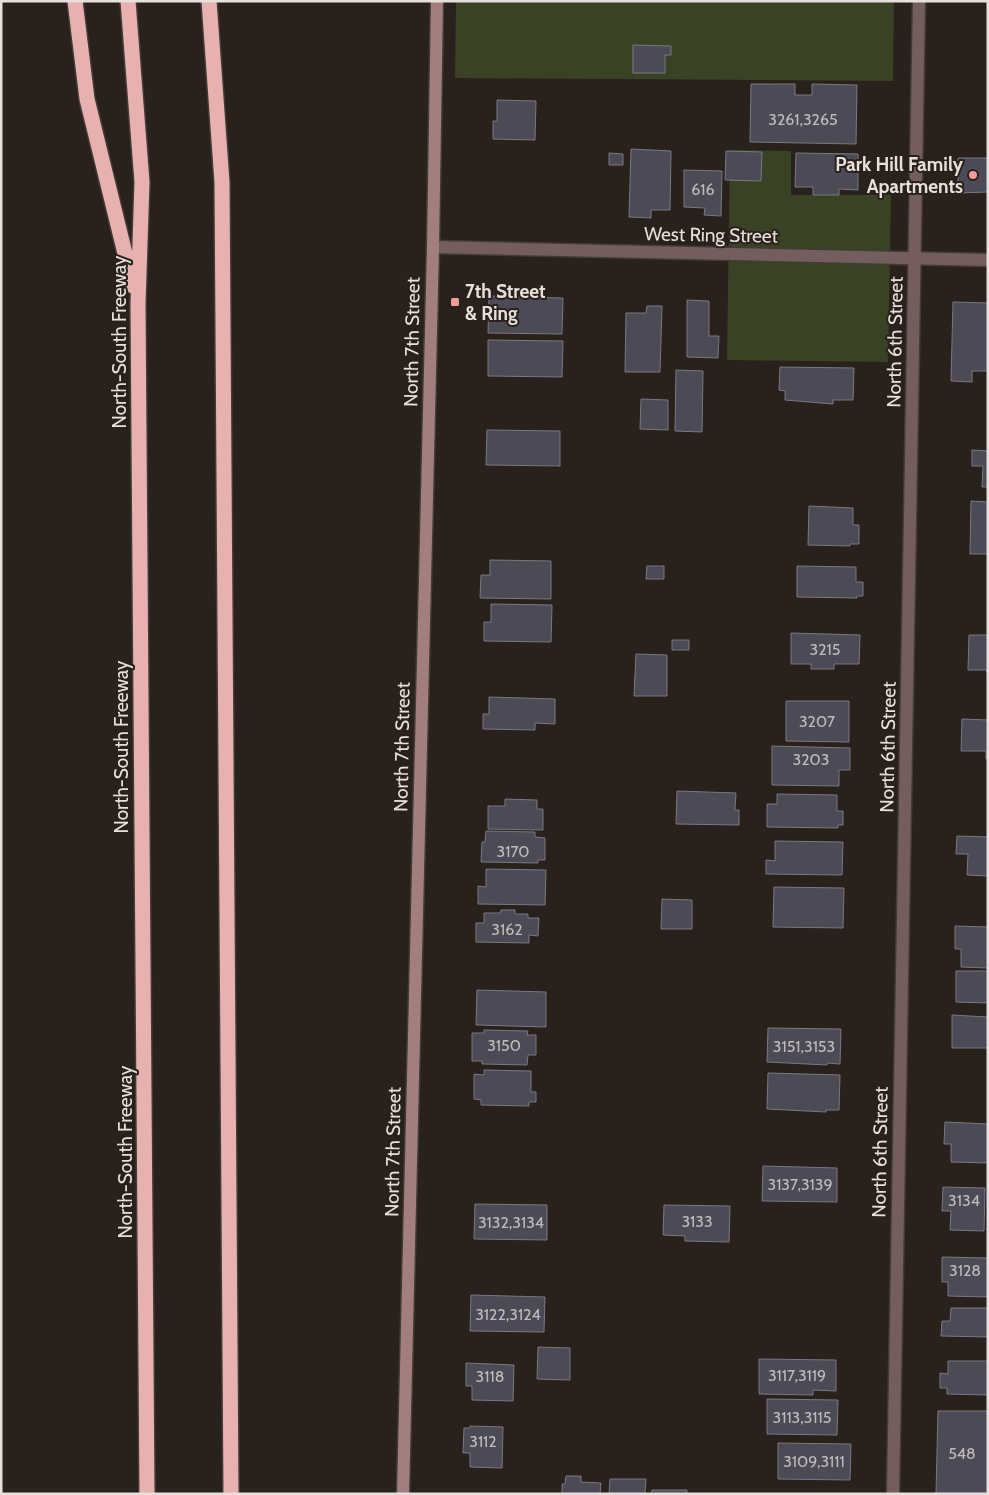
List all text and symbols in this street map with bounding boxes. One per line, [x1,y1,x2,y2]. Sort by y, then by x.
house number: 3261,3265 [768,110,838,129]
place label: Park Hill Family Apartments [835,153,964,198]
marker: Park Hill Family Apartments [967,169,979,181]
house number: 616 [691,180,715,199]
street label: West Ring Street [644,222,779,248]
street label: North-South Freeway [108,255,131,428]
street label: North 7th Street [399,276,425,407]
street label: North 6th Street [882,276,908,408]
place label: 7th Street & Ring [465,280,546,325]
marker: 7th Street & Ring [449,296,461,308]
house number: 3215 [810,640,840,659]
street label: North-South Freeway [110,660,133,833]
street label: North 7th Street [389,681,415,812]
street label: North 6th Street [875,681,901,813]
house number: 3207 [799,712,835,731]
house number: 3203 [793,750,829,769]
house number: 3170 [497,842,529,861]
house number: 3162 [491,920,523,939]
house number: 3150 [487,1036,521,1055]
house number: 3151,3153 [773,1037,835,1056]
street label: North-South Freeway [114,1065,137,1238]
street label: North 7th Street [380,1086,406,1217]
street label: North 6th Street [867,1086,893,1218]
house number: 3137,3139 [767,1175,833,1194]
house number: 3134 [948,1191,980,1210]
house number: 3133 [681,1212,713,1231]
house number: 3132,3134 [478,1213,544,1232]
house number: 3128 [949,1261,981,1280]
house number: 3122,3124 [475,1305,541,1324]
house number: 3117,3119 [768,1366,826,1385]
house number: 3118 [476,1367,504,1386]
house number: 3113,3115 [773,1408,831,1427]
house number: 3112 [469,1432,497,1451]
house number: 548 [948,1444,976,1463]
house number: 3109,3111 [783,1452,845,1471]

